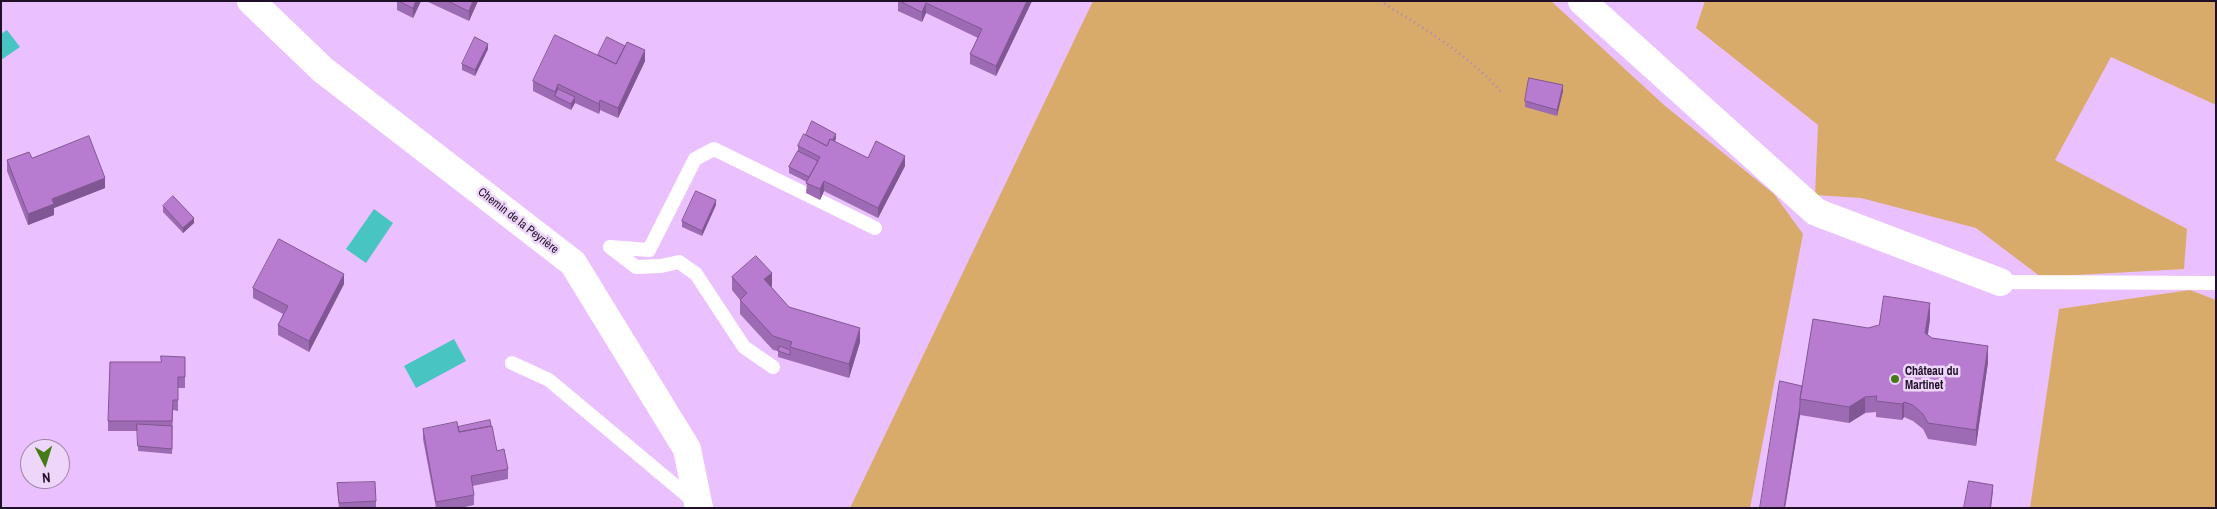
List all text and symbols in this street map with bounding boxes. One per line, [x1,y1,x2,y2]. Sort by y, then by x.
street label: Chemin de la Peyrière [475,185,561,257]
place label: Château du Martinet [1905,365,1959,393]
marker: Château du Martinet [1889,373,1901,385]
north arrow [20,439,70,489]
text: N [41,469,51,487]

